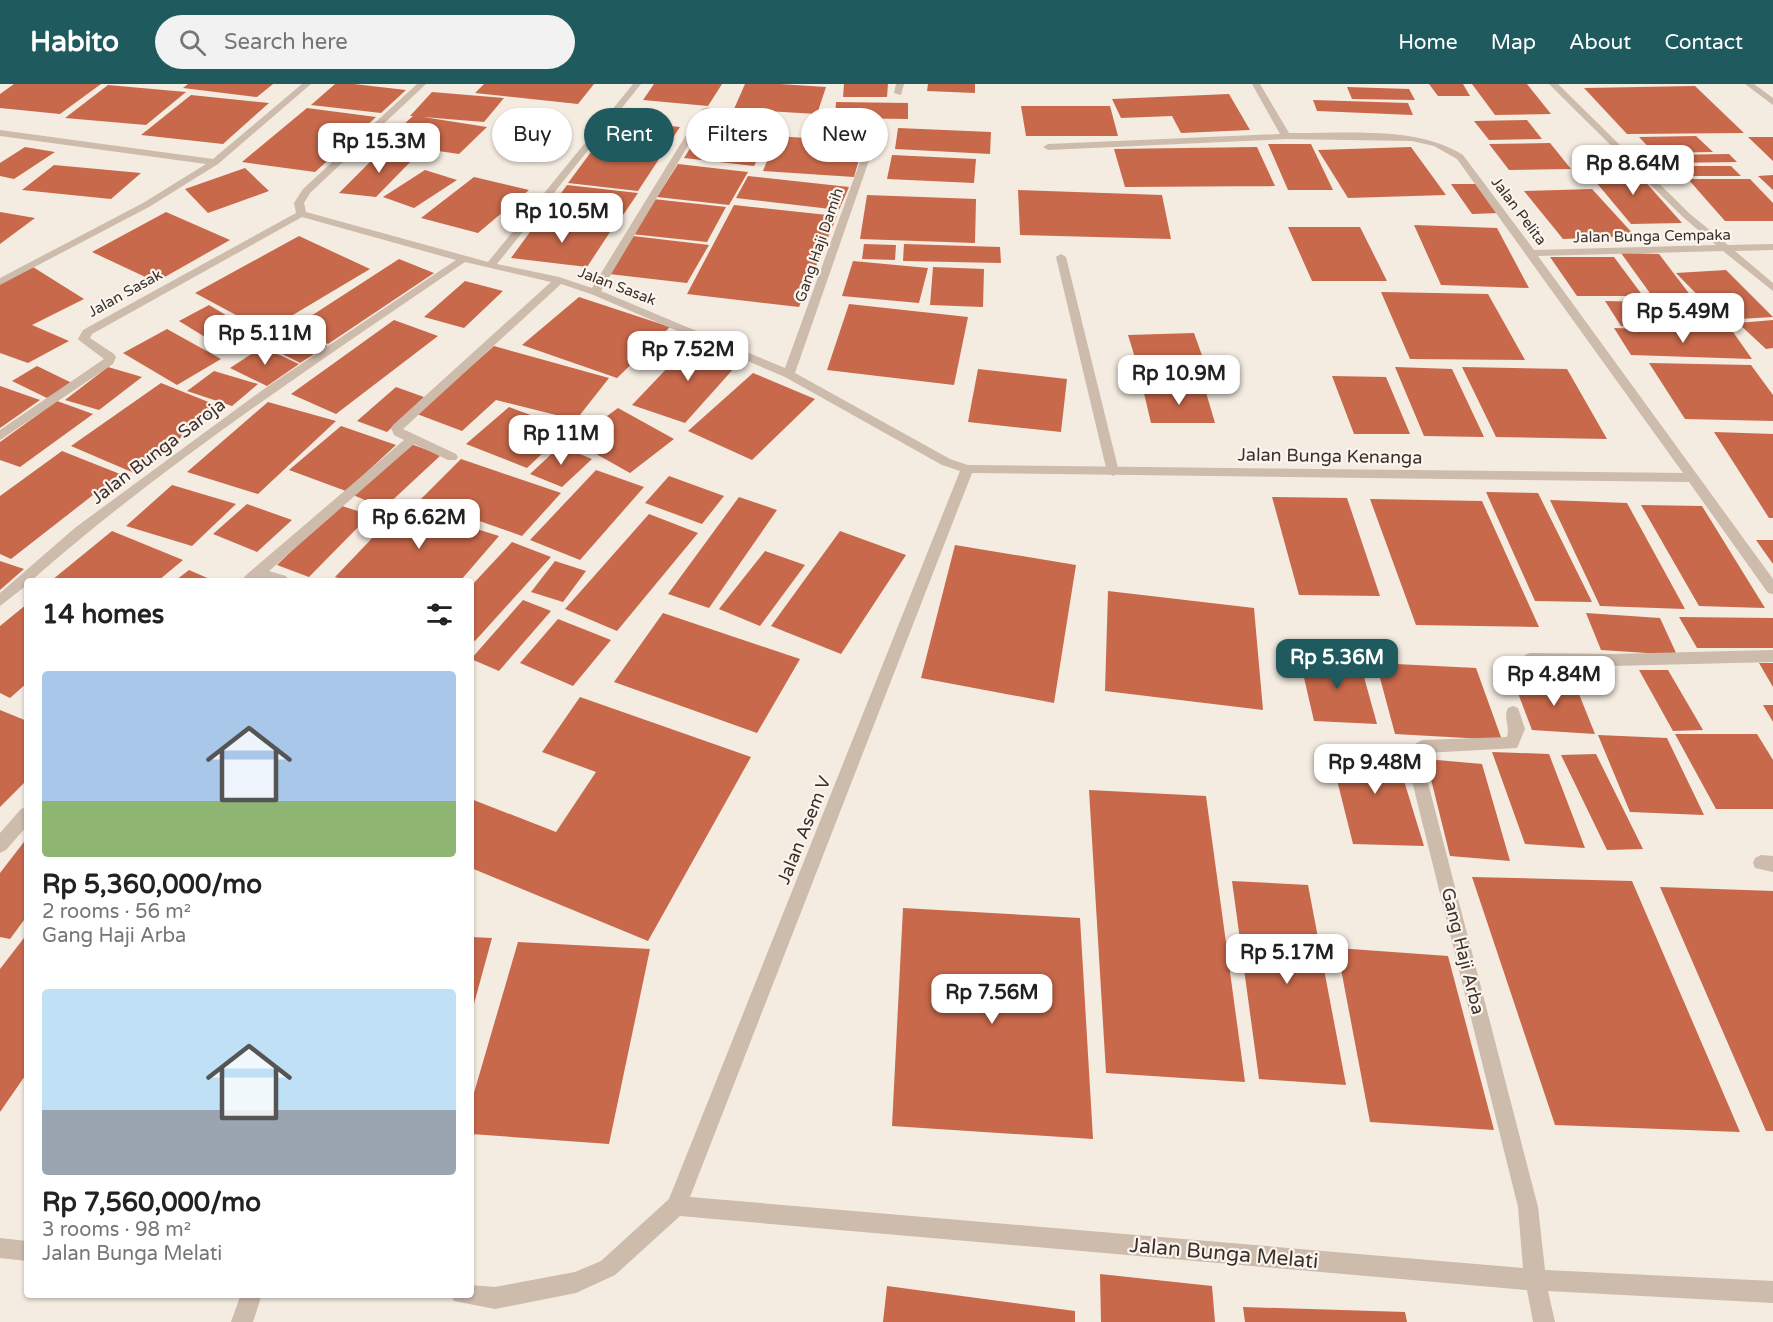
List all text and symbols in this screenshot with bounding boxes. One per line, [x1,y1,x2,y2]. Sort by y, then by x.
search box [155,15,575,69]
text: Habito [30,25,119,59]
icon: search [176,26,209,59]
text: Search here [224,29,348,55]
text: Home [1398,30,1458,55]
text: Map [1491,30,1536,55]
text: About [1569,30,1631,55]
text: Contact [1664,30,1743,55]
chip: Buy [492,108,572,162]
chip: Rent [584,108,674,162]
chip: Filters [686,108,789,162]
chip: New [801,108,888,162]
pin: Rp 15.3M [317,123,441,174]
text: Rp 15.3M [332,130,426,154]
pin: Rp 8.64M [1571,145,1695,196]
text: Rp 8.64M [1586,152,1680,176]
street label: Jalan Pelita [1488,173,1550,249]
street label: Gang Haji Damih [791,185,847,305]
pin: Rp 10.5M [500,193,624,244]
text: Rp 10.5M [515,200,609,224]
street label: Jalan Bunga Cempaka [1573,226,1731,246]
street label: Jalan Sasak [575,263,659,309]
street label: Jalan Sasak [85,265,165,321]
pin: Rp 5.49M [1621,293,1745,344]
text: Rp 5.49M [1636,300,1730,324]
pin: Rp 5.11M [203,315,327,366]
text: Rp 5.11M [218,322,312,346]
pin: Rp 7.52M [626,331,750,382]
text: Rp 7.52M [641,338,735,362]
pin: Rp 10.9M [1117,355,1241,406]
text: Rp 10.9M [1132,362,1226,386]
street label: Jalan Bunga Saroja [86,393,230,509]
pin: Rp 11M [512,415,610,466]
text: Rp 11M [523,422,599,446]
street label: Jalan Bunga Kenanga [1237,443,1423,469]
pin: Rp 6.62M [357,499,481,550]
text: Rp 6.62M [372,506,466,530]
icon: filters [423,598,456,631]
text: 14 homes [42,599,164,630]
pin: Rp 5.36M [1275,639,1399,690]
text: Rp 5.36M [1290,646,1384,670]
pin: Rp 4.84M [1492,656,1616,707]
text: Rp 4.84M [1507,663,1601,687]
icon: home [195,710,303,818]
pin: Rp 9.48M [1313,744,1437,795]
text: Rp 9.48M [1328,751,1422,775]
street label: Jalan Asem V [772,772,836,887]
text: Rp 5,360,000/mo [42,869,262,900]
street label: Gang Haji Arba [1437,885,1489,1017]
text: 2 rooms · 56 m² [42,900,191,924]
text: Gang Haji Arba [42,924,186,948]
pin: Rp 5.17M [1225,934,1349,985]
text: Rp 5.17M [1240,941,1334,965]
pin: Rp 7.56M [930,974,1054,1025]
text: Rp 7.56M [945,981,1039,1005]
icon: home [195,1028,303,1136]
text: Rp 7,560,000/mo [42,1187,261,1218]
text: 3 rooms · 98 m² [42,1218,191,1242]
street label: Jalan Bunga Melati [1129,1233,1319,1274]
text: Jalan Bunga Melati [42,1242,222,1266]

